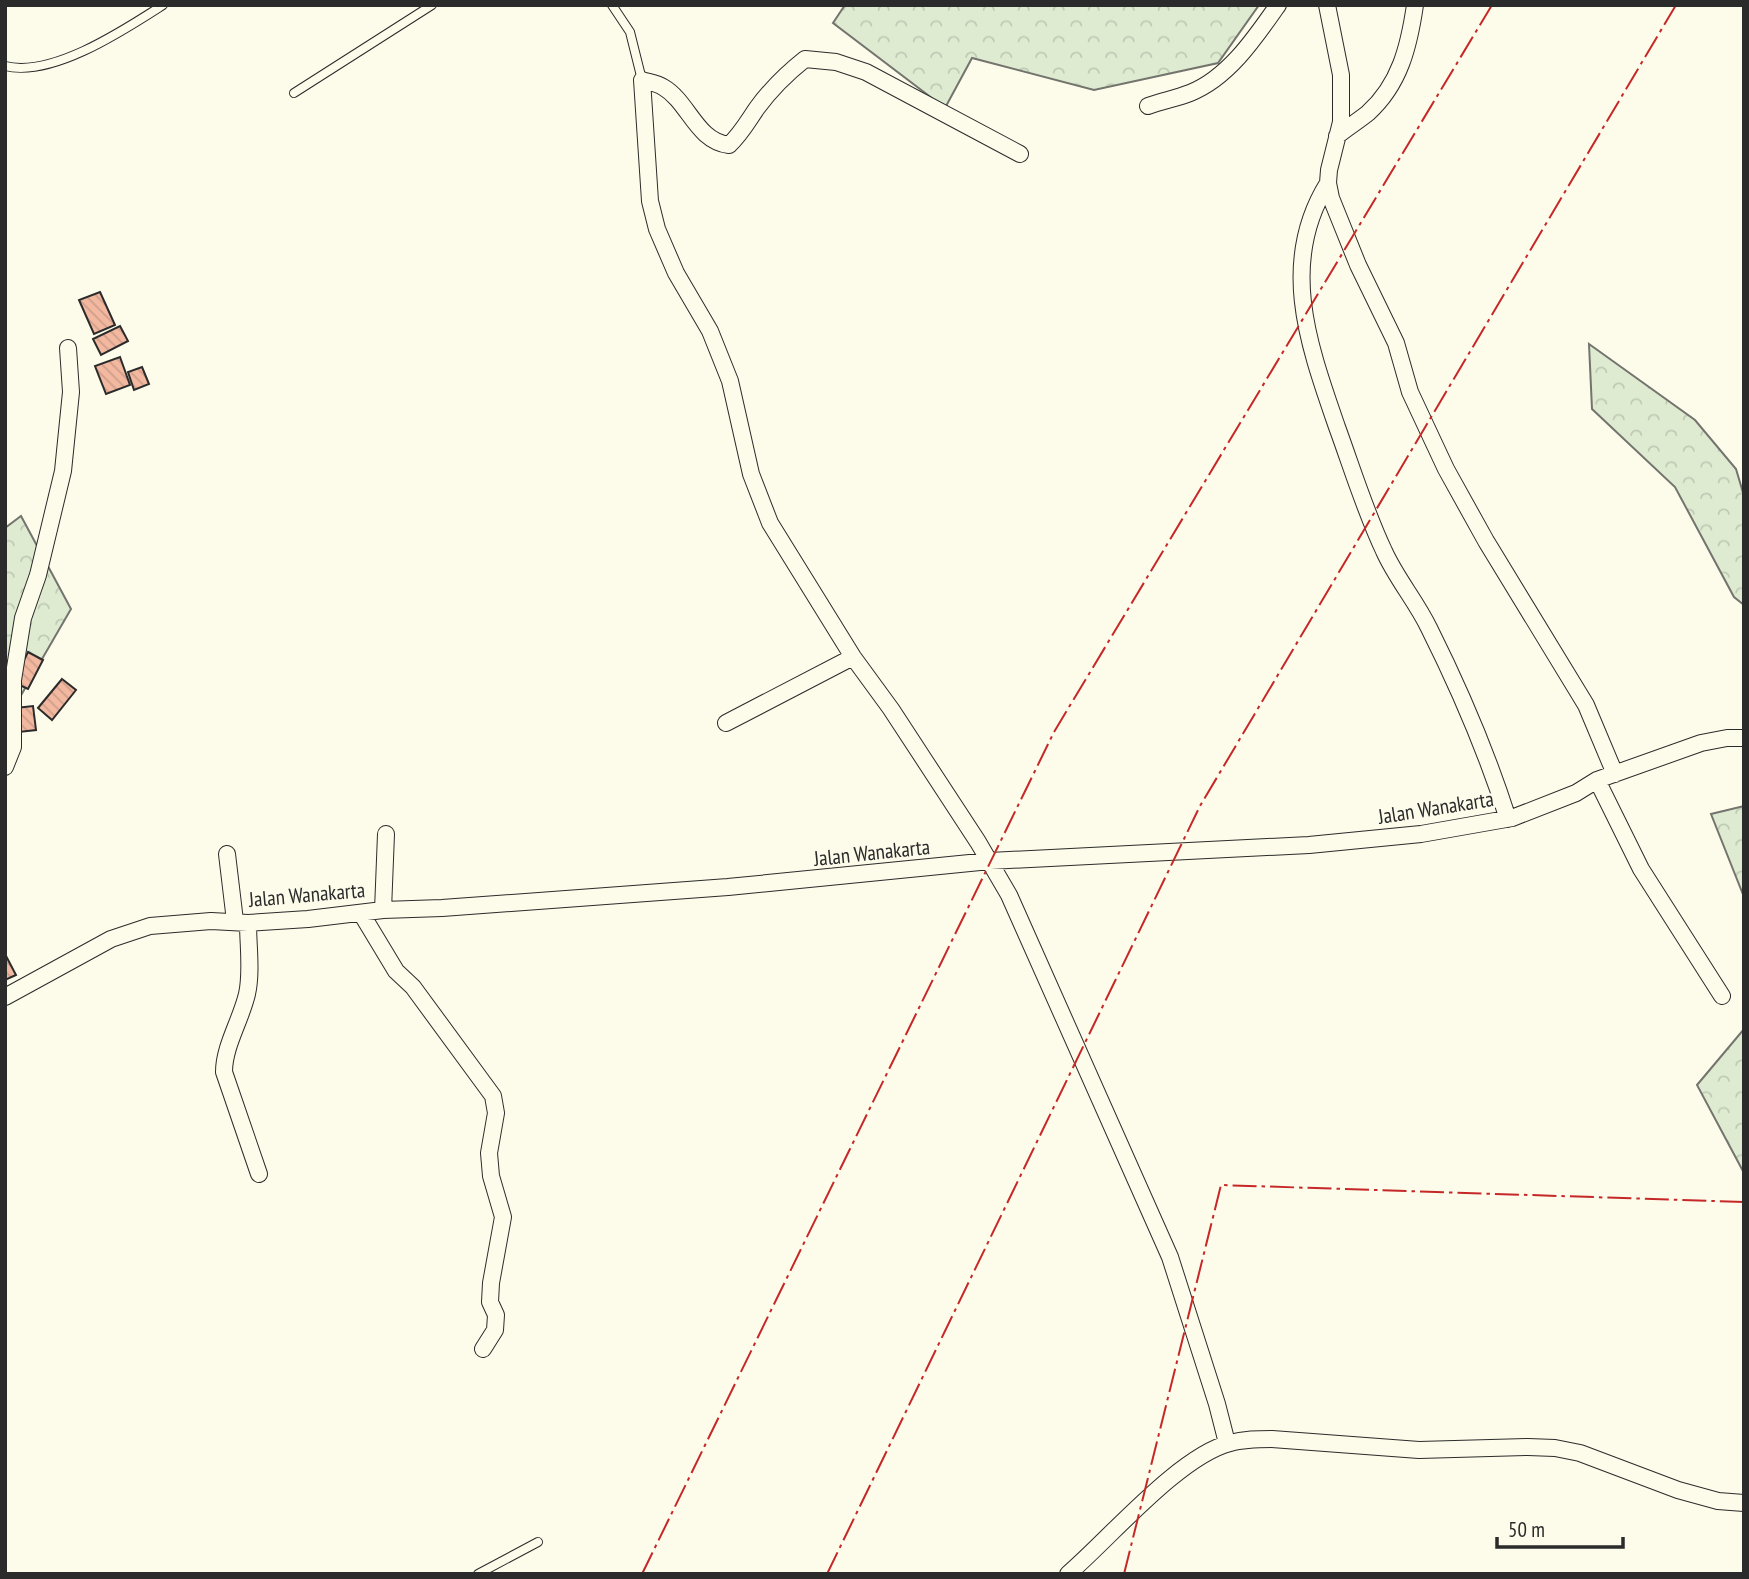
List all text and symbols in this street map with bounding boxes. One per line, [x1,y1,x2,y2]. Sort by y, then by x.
street label: Jalan Wanakarta [1375,785,1496,830]
street label: Jalan Wanakarta [812,833,931,872]
street label: Jalan Wanakarta [247,876,366,913]
scale bar [1497,1506,1623,1550]
text: 50 m [1508,1516,1545,1543]

